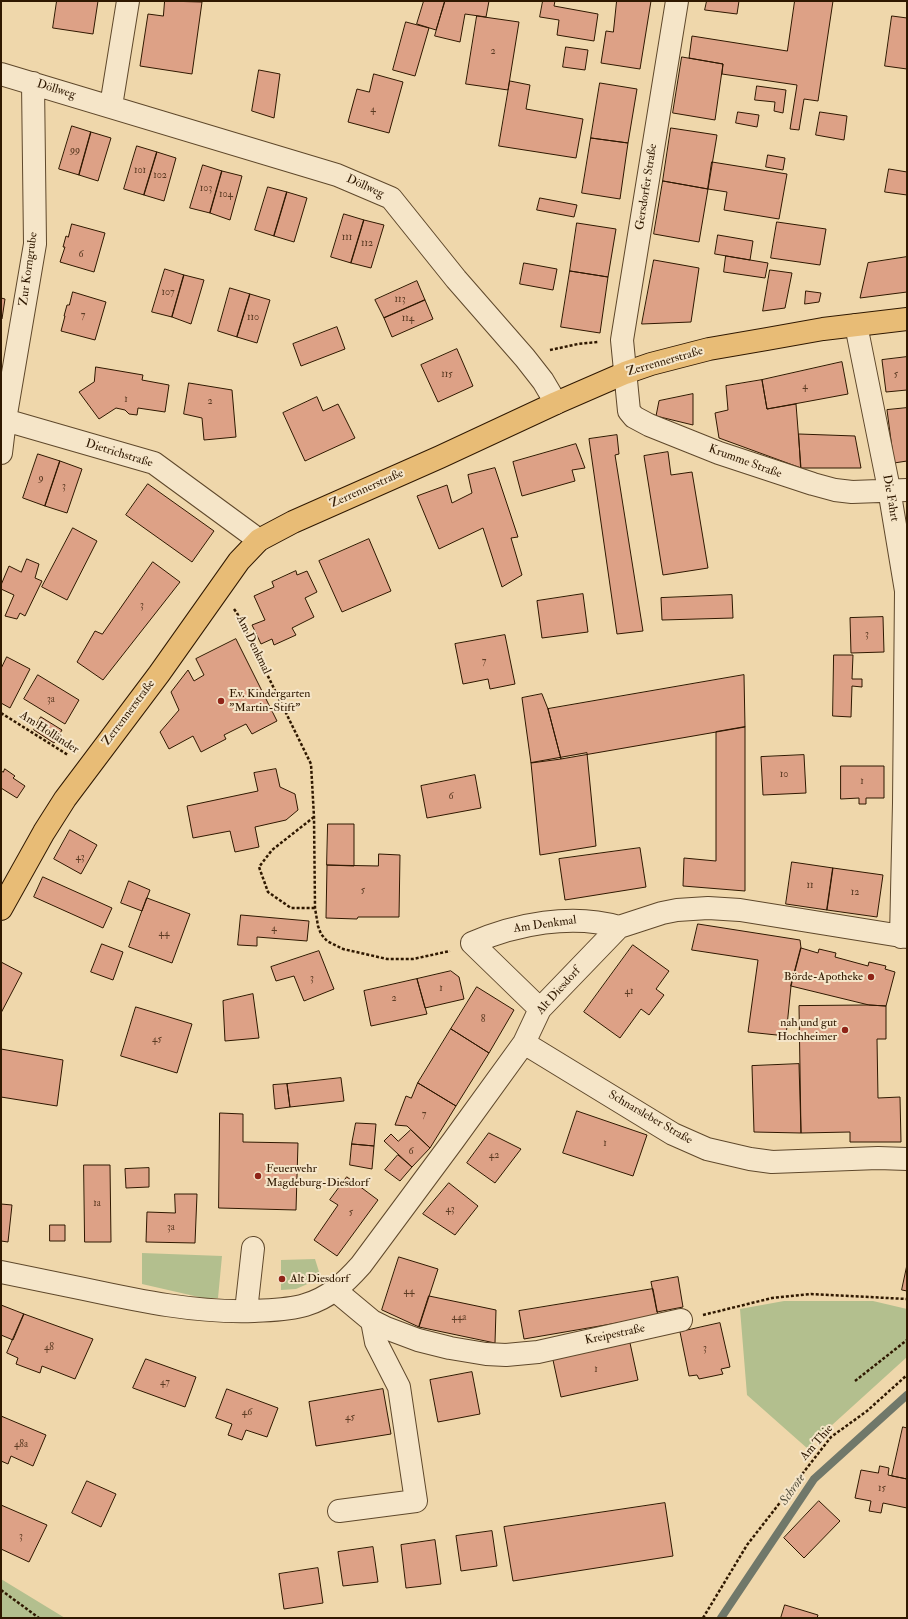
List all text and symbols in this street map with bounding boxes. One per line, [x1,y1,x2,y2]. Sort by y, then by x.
house number: 2 [490,46,496,58]
street label: Döllweg [35,77,77,103]
house number: 4 [370,104,376,116]
street label: Gersdorfer Straße [633,143,661,231]
house number: 99 [70,145,80,157]
house number: 101 [134,165,146,177]
house number: 102 [153,170,167,182]
street label: Döllweg [344,172,386,202]
house number: 103 [200,183,212,195]
house number: 104 [219,189,233,201]
street label: Zur Korngrube [17,231,41,307]
house number: 111 [342,232,352,244]
house number: 112 [361,238,373,250]
house number: 6 [78,249,84,261]
house number: 107 [161,287,175,299]
house number: 113 [395,294,405,306]
house number: 7 [81,310,85,322]
house number: 110 [247,312,259,324]
house number: 114 [402,313,414,325]
street label: Zerrennerstraße [625,344,705,380]
house number: 115 [441,369,453,381]
house number: 5 [894,369,898,381]
house number: 4 [802,381,808,393]
house number: 1 [124,394,128,406]
house number: 2 [207,396,213,408]
street label: Dietrichstraße [84,437,154,471]
street label: Krumme Straße [707,442,783,482]
street label: Zerrennerstraße [328,466,406,512]
house number: 9 [38,473,44,485]
street label: Die Fahrt [879,473,901,523]
house number: 3 [62,481,66,493]
house number: 3 [140,600,144,612]
street label: Am Denkmal [233,613,273,677]
house number: 3 [865,629,869,641]
house number: 7 [482,656,486,668]
street label: Zerrennerstraße [100,677,158,749]
place label: Ev. Kindergarten "Martin-Stift" [229,687,311,715]
house number: 3a [47,694,55,706]
marker: Ev. Kindergarten "Martin-Stift" [216,696,226,706]
street label: Am Holländer [17,709,81,757]
house number: 10 [780,769,788,781]
house number: 1 [860,776,864,788]
house number: 6 [448,791,454,803]
house number: 43 [75,852,85,864]
house number: 11 [806,880,814,892]
house number: 5 [361,885,365,897]
house number: 12 [851,887,859,899]
street label: Am Denkmal [513,913,577,937]
house number: 4 [271,923,277,935]
house number: 44 [159,928,169,940]
street label: Alt Diesdorf [534,964,584,1018]
place label: Börde-Apotheke [784,970,863,984]
marker: Börde-Apotheke [866,972,876,982]
house number: 3 [310,973,314,985]
house number: 1 [439,983,443,995]
house number: 41 [625,986,633,998]
house number: 2 [391,993,397,1005]
house number: 8 [481,1014,485,1026]
place label: nah und gut Hochheimer [777,1016,837,1044]
marker: nah und gut Hochheimer [840,1025,850,1035]
house number: 45 [152,1034,162,1046]
street label: Schnarsleber Straße [605,1088,695,1148]
house number: 7 [422,1109,426,1121]
house number: 1 [603,1138,607,1150]
house number: 6 [408,1146,414,1158]
house number: 42 [489,1150,499,1162]
place label: Feuerwehr Magdeburg-Diesdorf [266,1162,369,1190]
marker: Feuerwehr Magdeburg-Diesdorf [253,1171,263,1181]
house number: 1a [93,1198,101,1210]
house number: 43 [445,1204,455,1216]
house number: 5 [349,1207,353,1219]
house number: 3a [167,1222,175,1234]
place label: Alt Diesdorf [290,1272,349,1286]
marker: Alt Diesdorf [277,1274,287,1284]
house number: 44 [404,1286,414,1298]
house number: 44a [452,1312,466,1324]
street label: Kreipestraße [584,1322,646,1348]
house number: 48 [44,1342,54,1354]
house number: 3 [703,1343,707,1355]
house number: 1 [594,1364,598,1376]
house number: 47 [160,1377,170,1389]
house number: 46 [242,1407,252,1419]
house number: 45 [345,1412,355,1424]
street label: Am Thie [798,1422,836,1464]
house number: 48a [14,1439,28,1451]
water label: Schrote [777,1472,809,1508]
house number: 15 [878,1483,886,1495]
house number: 3 [19,1531,23,1543]

